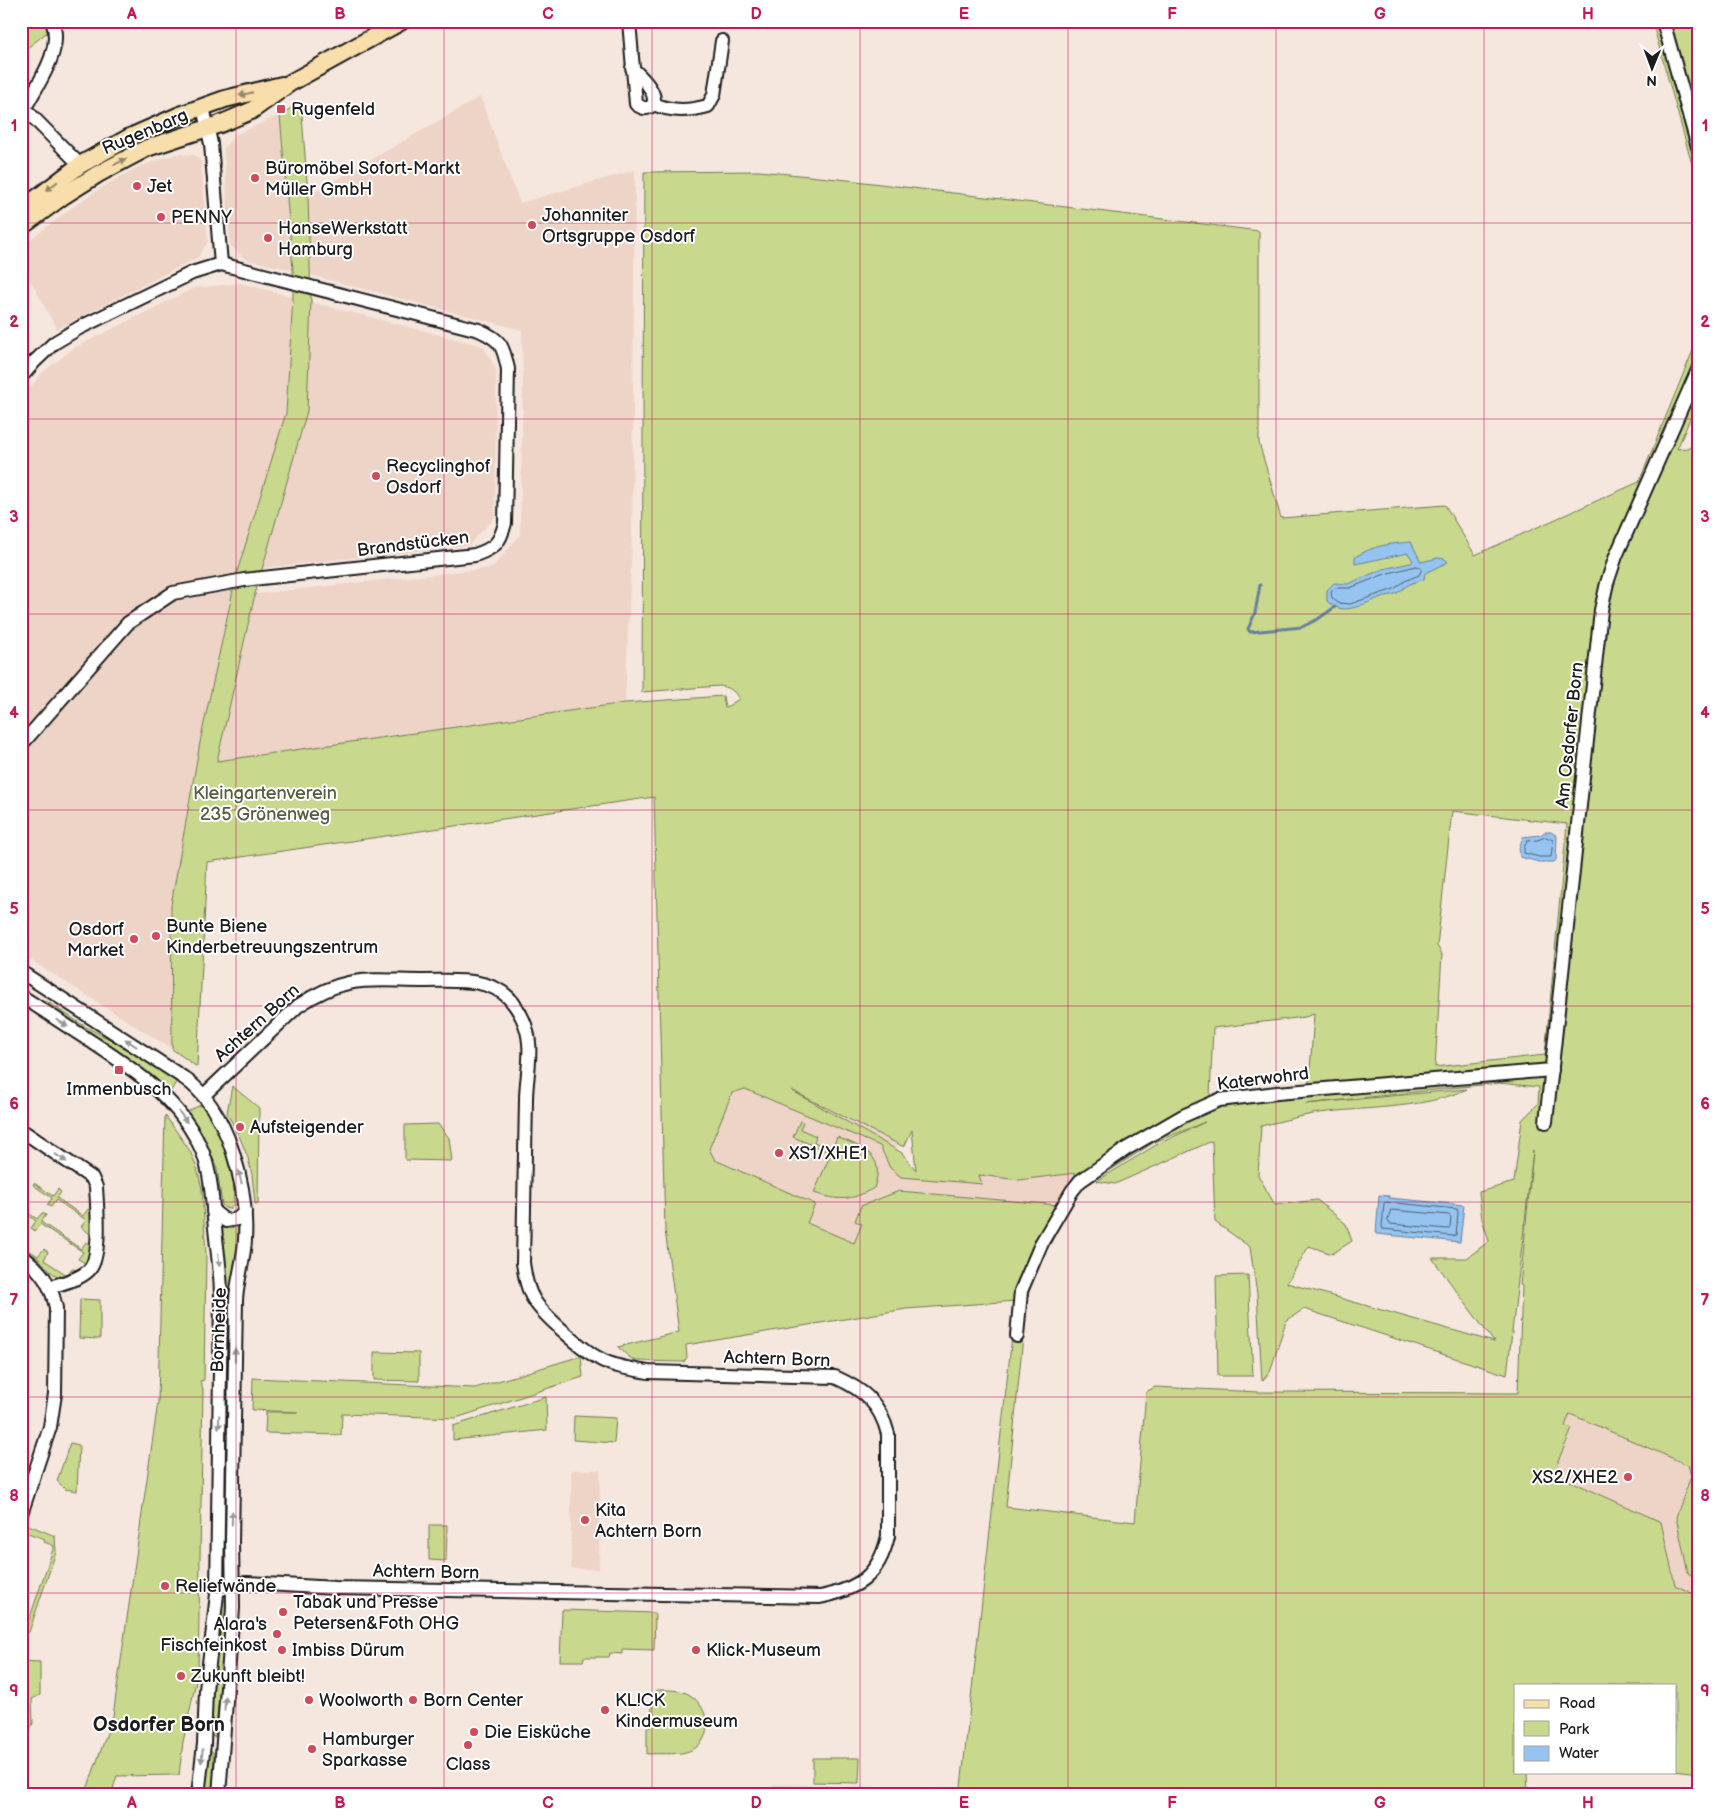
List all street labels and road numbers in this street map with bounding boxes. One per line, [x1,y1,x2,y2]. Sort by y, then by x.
street label: Rugenbarg [99,105,191,159]
street label: Brandstücken [356,527,470,561]
street label: Am Osdorfer Born [1552,661,1588,809]
street label: Achtern Born [210,980,304,1066]
street label: Katerwohrd [1216,1063,1310,1095]
street label: Bornheide [207,1287,231,1373]
street label: Achtern Born [723,1347,831,1371]
street label: Achtern Born [373,1561,479,1583]

